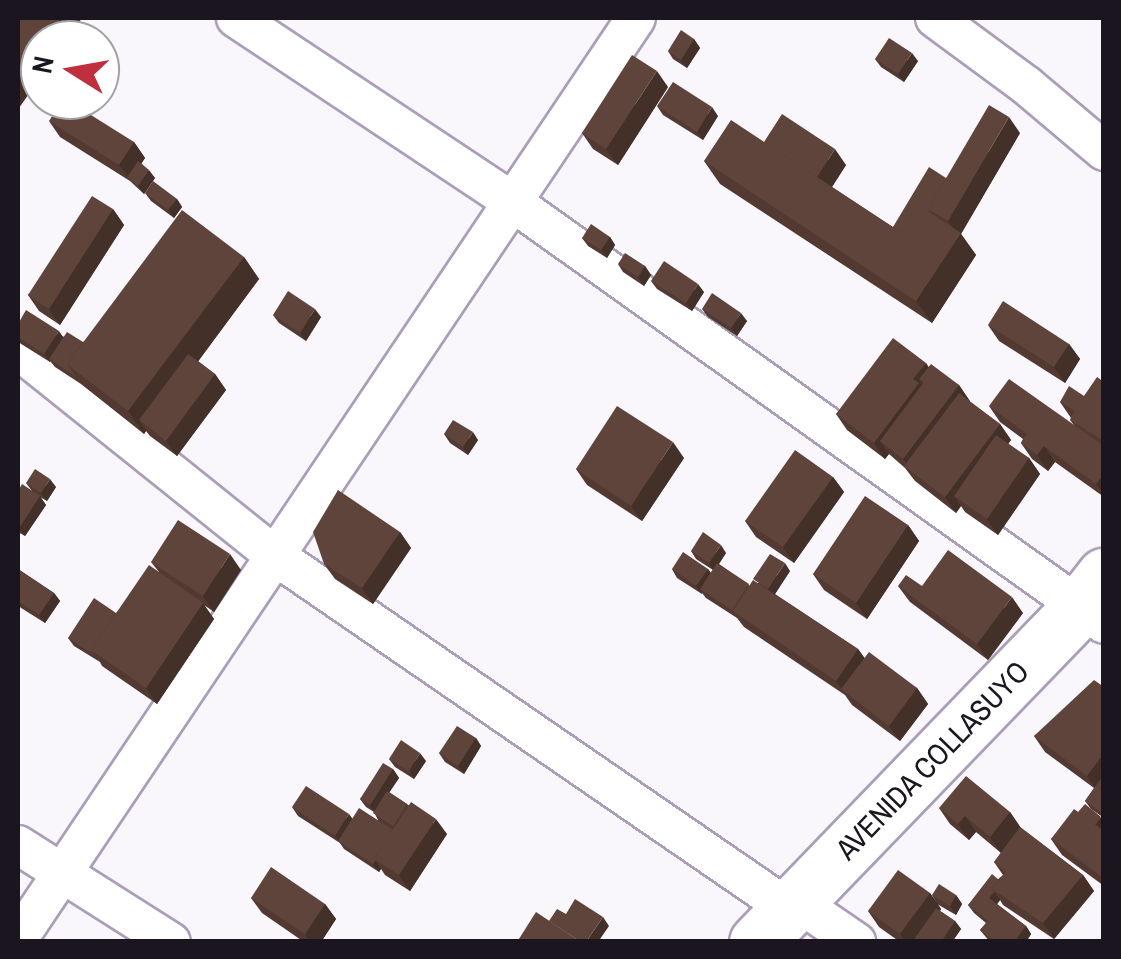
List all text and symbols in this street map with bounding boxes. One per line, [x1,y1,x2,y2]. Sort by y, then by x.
north arrow [20,20,120,120]
text: N [22,53,63,76]
street label: AVENIDA COLLASUYO [828,653,1036,867]

